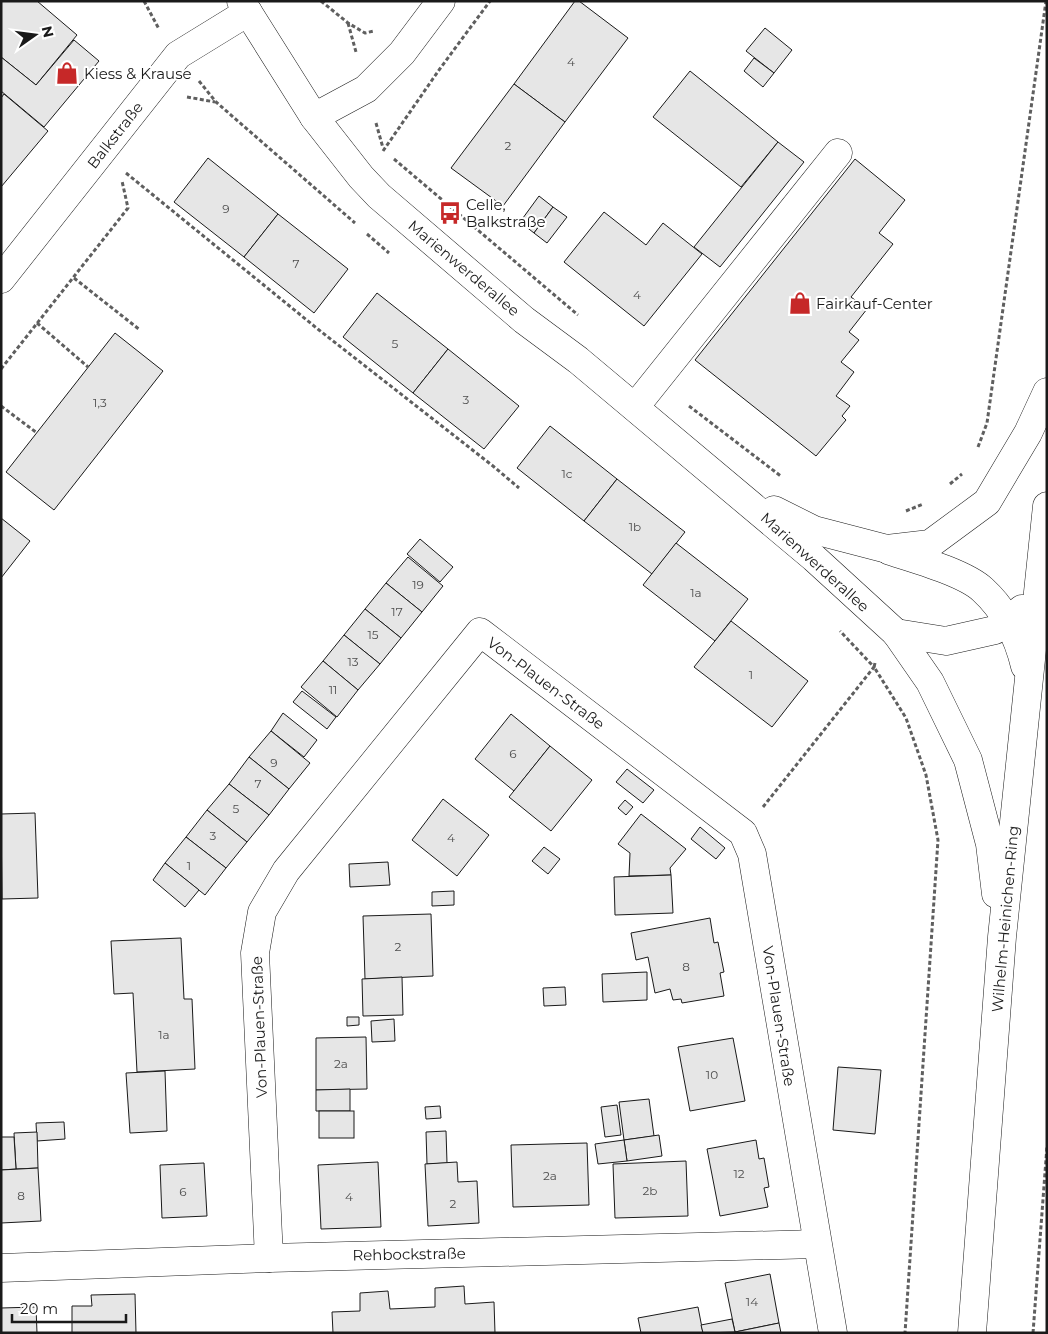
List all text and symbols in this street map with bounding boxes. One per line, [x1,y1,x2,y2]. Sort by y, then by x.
north arrow [10,10,60,60]
text: N [38,24,58,40]
house number: 4 [567,54,575,69]
shop icon: Kiess & Krause [54,60,80,86]
place label: Kiess & Krause [84,64,192,83]
street label: Balkstraße [83,98,147,172]
house number: 2 [505,138,512,153]
place label: Celle, Balkstraße [466,195,546,231]
bus stop icon: Celle, Balkstraße [437,200,463,226]
house number: 9 [222,201,230,216]
street label: Marienwerderallee [404,216,524,320]
house number: 7 [292,256,300,271]
house number: 4 [633,287,641,302]
shop icon: Fairkauf-Center [787,290,813,316]
place label: Fairkauf-Center [816,294,933,313]
house number: 5 [392,336,399,351]
house number: 3 [463,392,470,407]
house number: 1,3 [93,395,107,410]
house number: 1c [561,466,573,481]
street label: Marienwerderallee [757,508,873,616]
house number: 1b [629,519,641,534]
house number: 19 [412,577,424,592]
house number: 1a [690,585,702,600]
house number: 17 [391,604,403,619]
house number: 15 [367,627,379,642]
street label: Von-Plauen-Straße [484,633,608,733]
house number: 13 [347,654,359,669]
house number: 1 [749,667,753,682]
house number: 11 [329,682,337,697]
house number: 6 [509,746,517,761]
house number: 9 [270,755,278,770]
house number: 7 [254,776,262,791]
house number: 5 [233,801,240,816]
street label: Wilhelm-Heinichen-Ring [987,825,1023,1013]
house number: 3 [210,828,217,843]
house number: 4 [447,830,455,845]
house number: 1 [187,858,191,873]
house number: 2 [395,939,402,954]
street label: Von-Plauen-Straße [759,944,799,1088]
street label: Von-Plauen-Straße [247,956,271,1098]
house number: 8 [682,959,690,974]
house number: 1a [158,1027,170,1042]
house number: 2a [334,1056,348,1071]
house number: 10 [706,1067,718,1082]
house number: 12 [733,1166,745,1181]
house number: 2a [543,1168,557,1183]
house number: 2b [643,1183,657,1198]
house number: 6 [179,1184,187,1199]
house number: 8 [17,1188,25,1203]
house number: 4 [345,1189,353,1204]
house number: 2 [450,1196,457,1211]
street label: Rehbockstraße [352,1244,466,1264]
scale bar [12,1292,126,1324]
house number: 14 [746,1294,758,1309]
text: 20 m [20,1299,58,1318]

